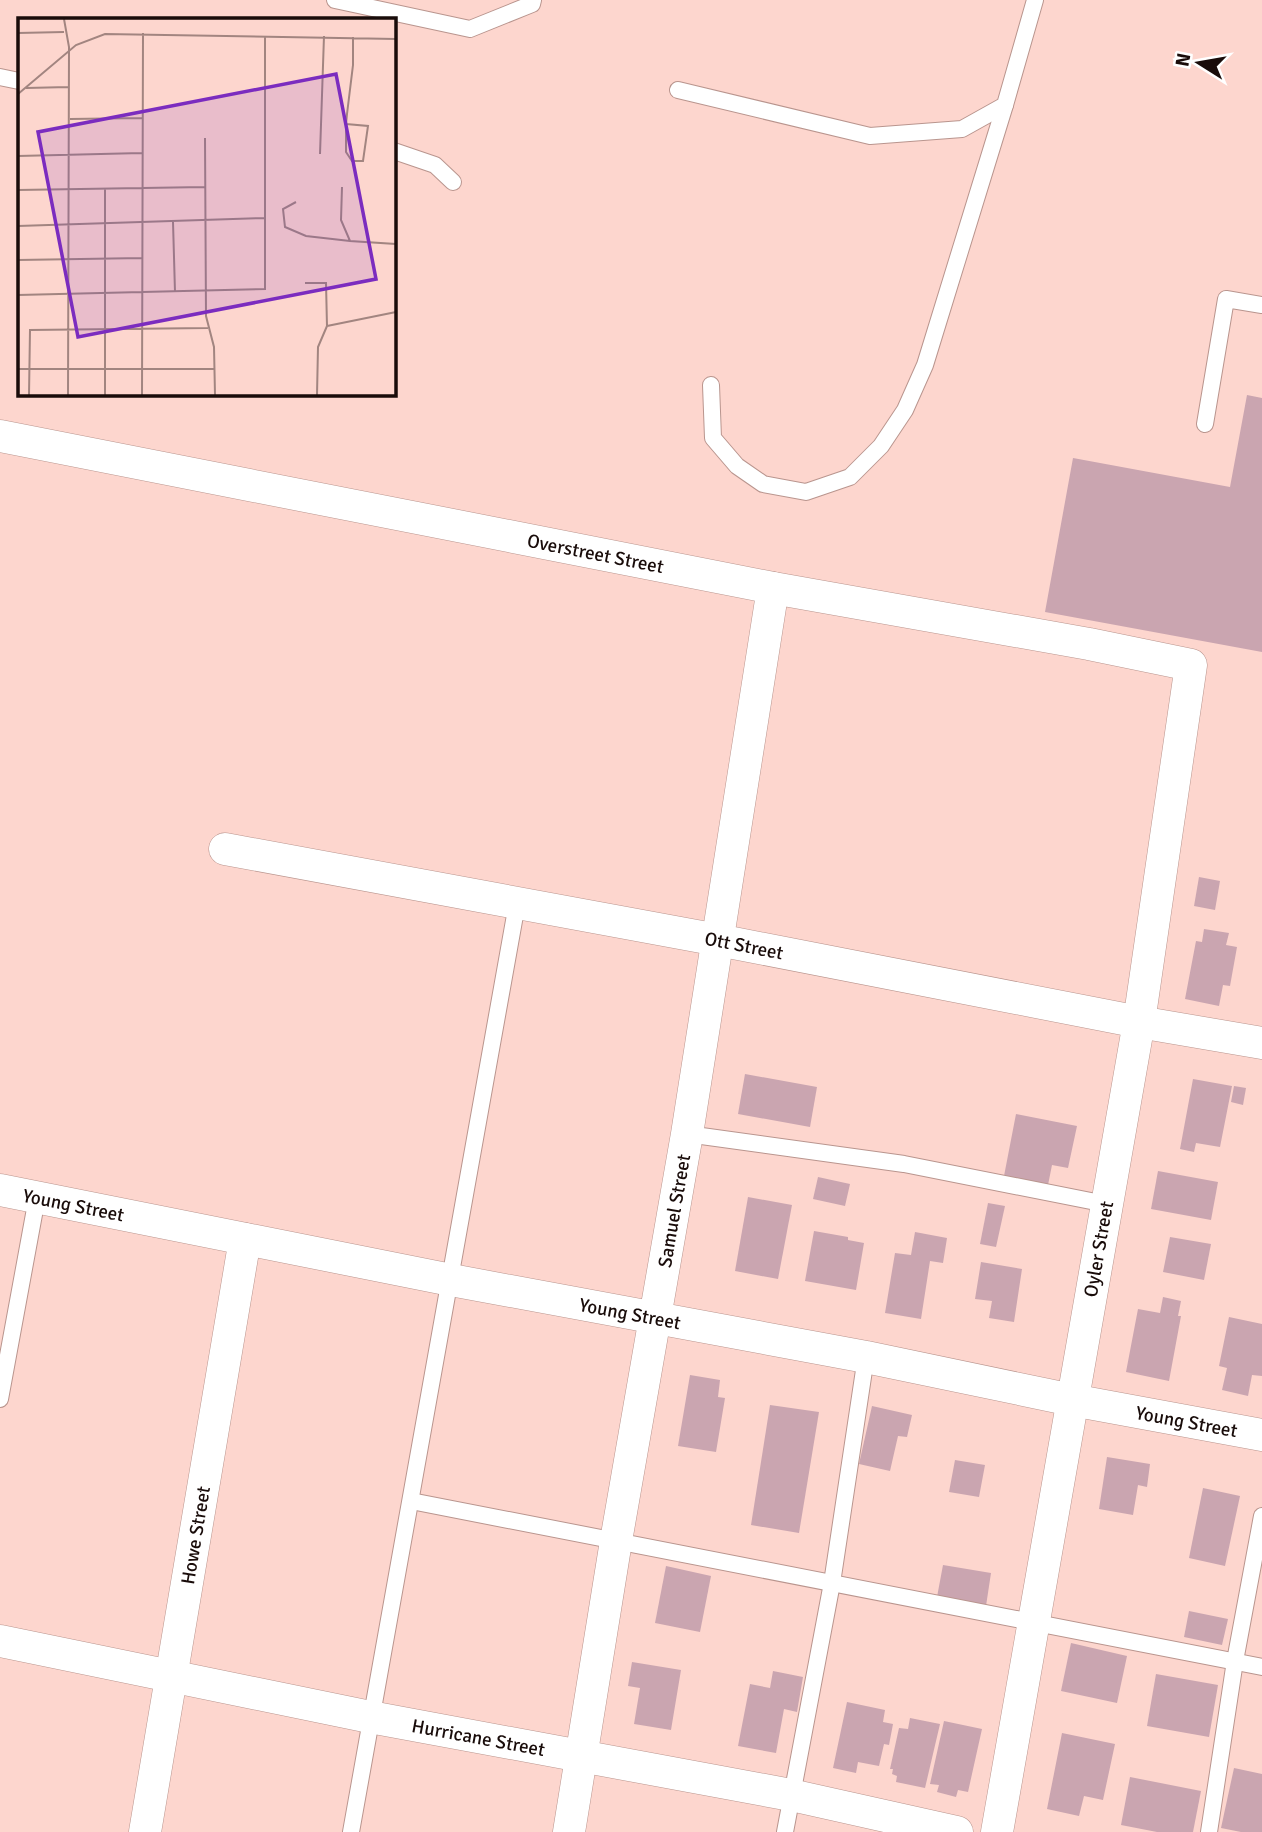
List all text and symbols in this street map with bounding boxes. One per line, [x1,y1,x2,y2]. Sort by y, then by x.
inset map [18,18,396,396]
north arrow [1164,28,1234,98]
text: N [1170,51,1196,69]
street label: Overstreet Street [525,529,666,579]
street label: Ott Street [703,927,786,966]
street label: Samuel Street [653,1152,696,1269]
street label: Young Street [21,1184,127,1228]
street label: Oyler Street [1079,1199,1119,1299]
street label: Young Street [577,1293,683,1335]
street label: Young Street [1134,1401,1240,1443]
street label: Howe Street [176,1484,216,1586]
street label: Hurricane Street [410,1714,547,1762]

